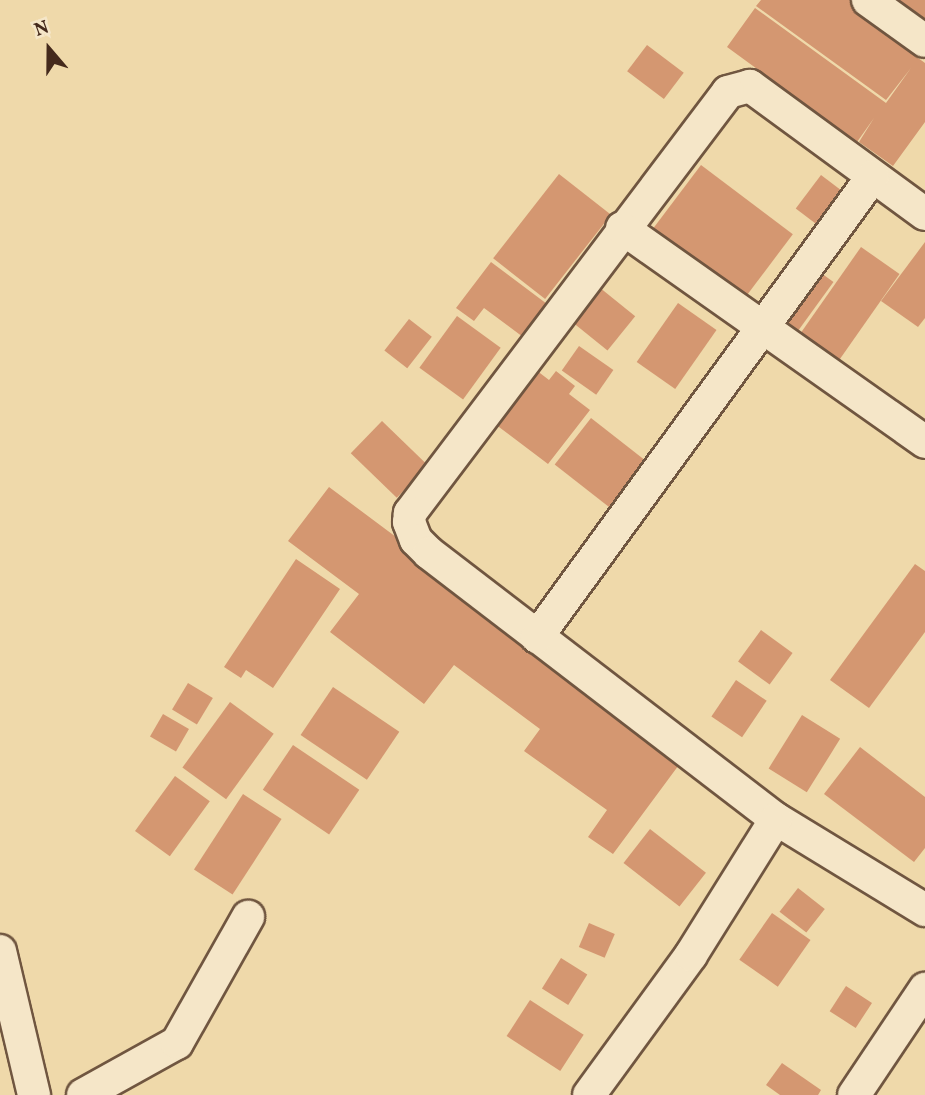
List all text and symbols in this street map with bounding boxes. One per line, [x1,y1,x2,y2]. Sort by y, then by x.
north arrow [14,14,84,84]
text: N [31,15,53,44]

